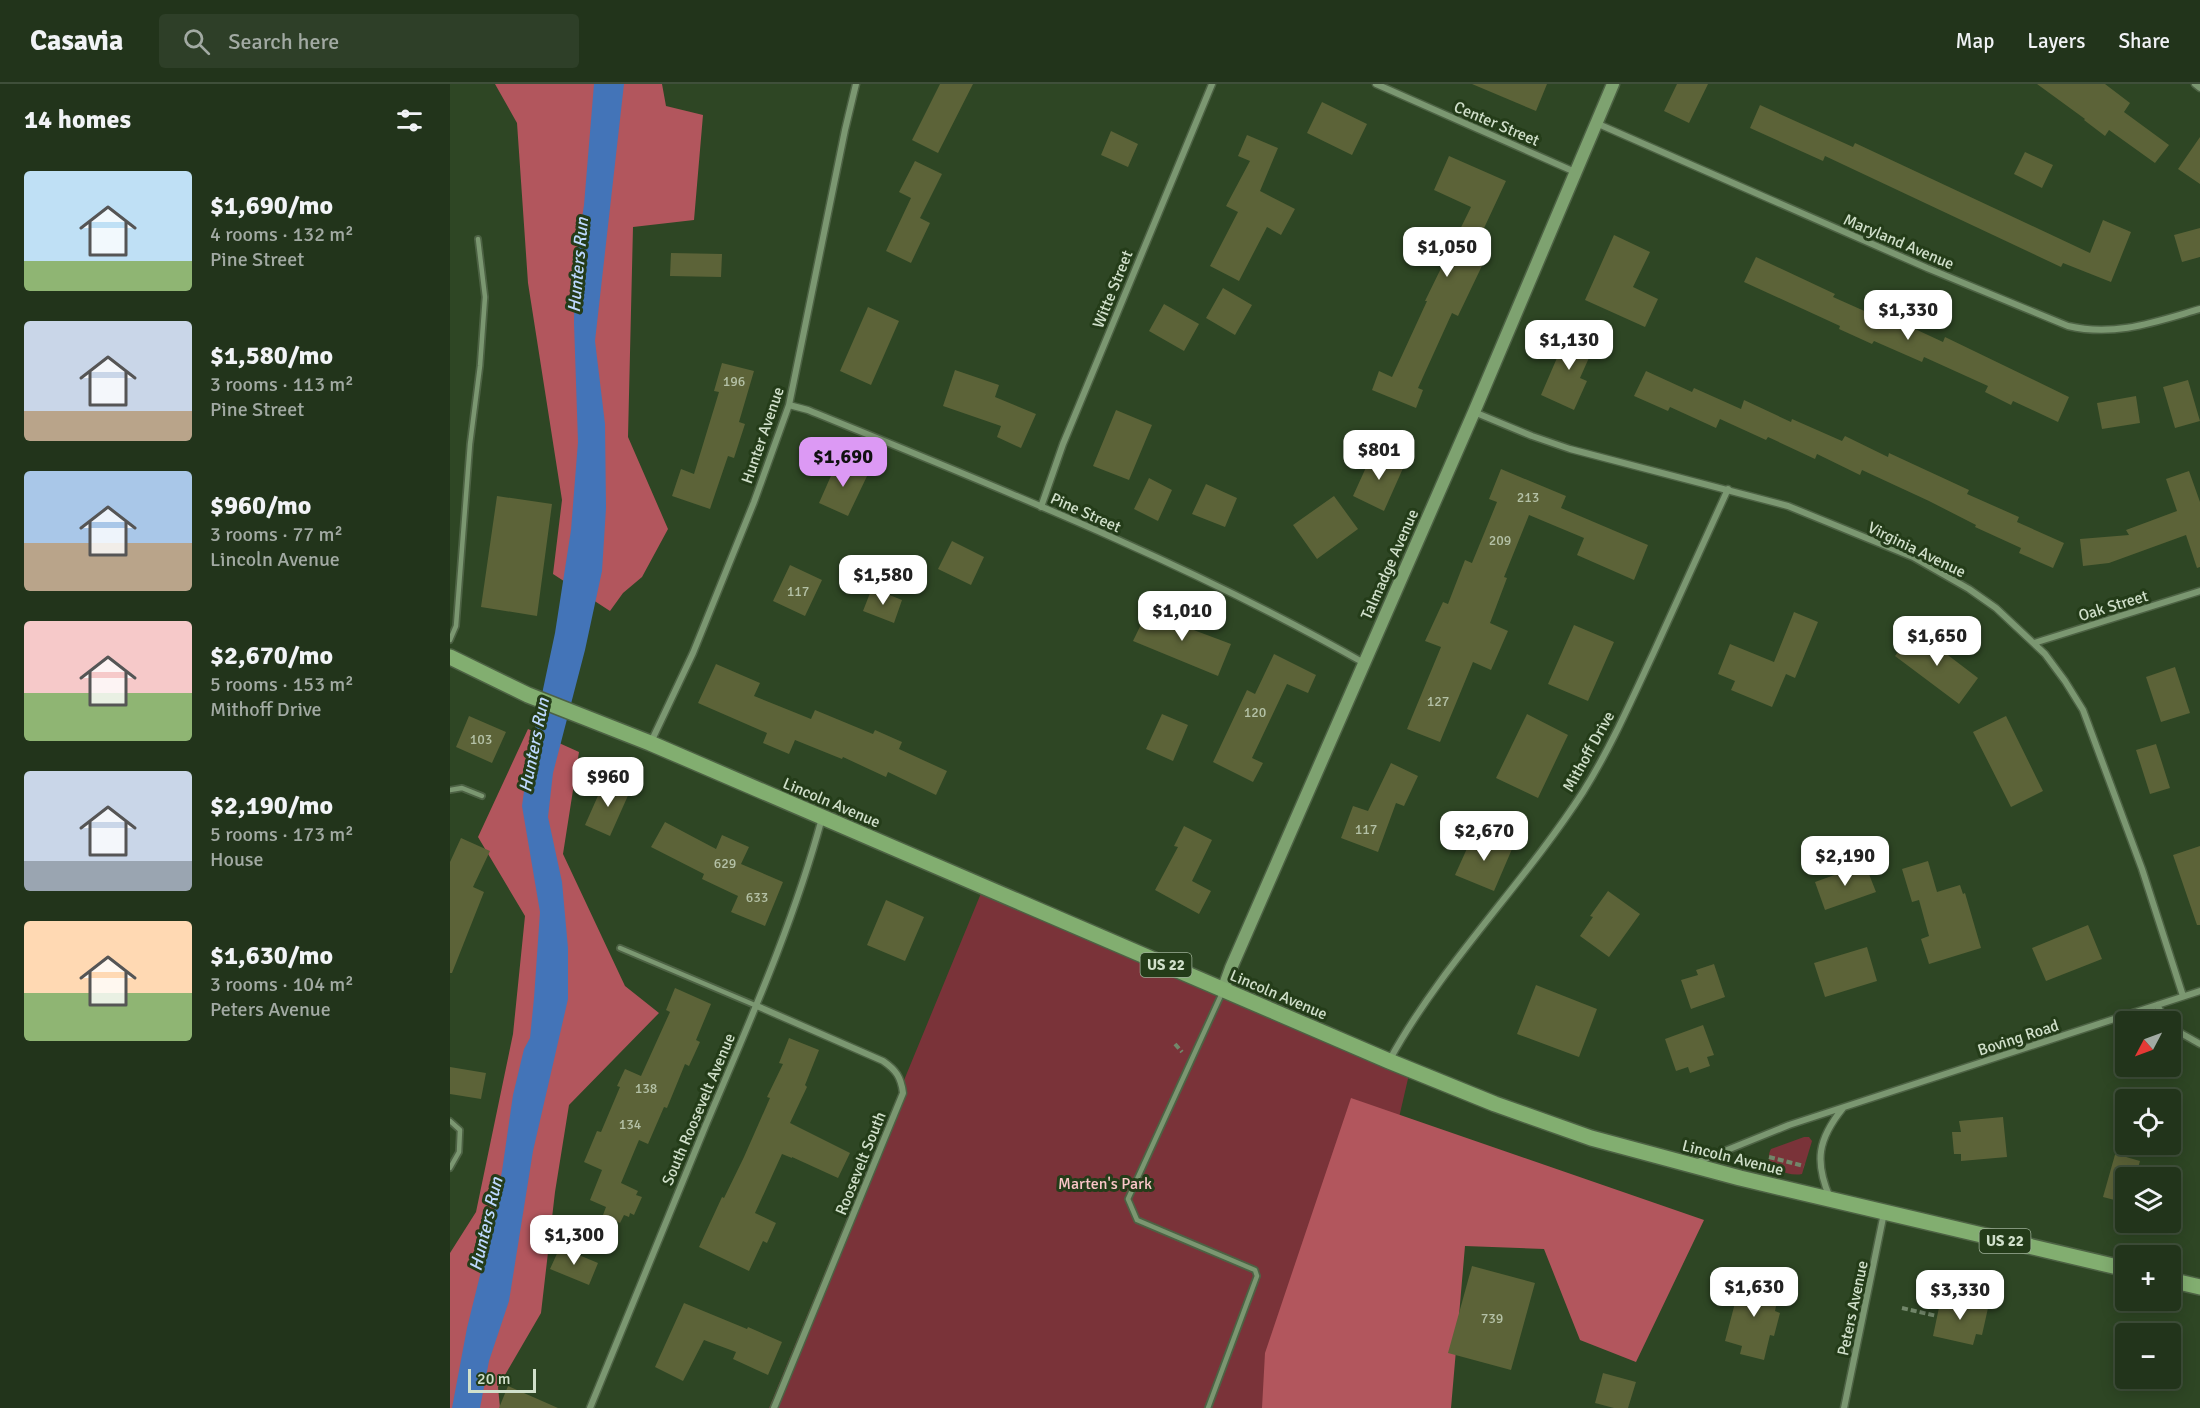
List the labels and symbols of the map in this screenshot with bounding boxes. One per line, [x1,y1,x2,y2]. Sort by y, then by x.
street label: Center Street [1451,97,1543,151]
street label: Maryland Avenue [1840,210,1957,274]
water label: Hunters Run [563,215,593,314]
pin: $1,050 [1398,227,1496,278]
street label: Witte Street [1088,247,1138,331]
pin: $1,330 [1859,290,1957,341]
pin: $1,130 [1520,320,1618,371]
house number: 196 [723,373,745,390]
street label: Hunter Avenue [737,384,789,486]
pin: $801 [1343,430,1415,481]
pin: $1,690 [794,437,892,488]
street label: Pine Street [1047,488,1124,538]
house number: 213 [1517,489,1539,506]
street label: Talmadge Avenue [1357,506,1423,623]
street label: Virginia Avenue [1864,518,1969,582]
house number: 209 [1489,532,1511,549]
pin: $1,580 [834,555,932,606]
house number: 117 [787,583,809,600]
street label: Oak Street [2076,586,2151,626]
pin: $1,010 [1133,591,1231,642]
pin: $1,650 [1888,616,1986,667]
house number: 127 [1427,693,1449,710]
water label: Hunters Run [514,695,554,794]
house number: 120 [1244,704,1266,721]
street label: Mithoff Drive [1558,708,1619,795]
house number: 103 [470,731,492,748]
pin: $960 [572,757,644,808]
street label: Lincoln Avenue [780,773,883,832]
pin: $2,670 [1435,811,1533,862]
house number: 117 [1355,821,1377,838]
pin: $2,190 [1796,836,1894,887]
house number: 629 [714,855,736,872]
house number: 633 [746,889,768,906]
road number: US 22 [1140,953,1192,977]
street label: Lincoln Avenue [1227,965,1330,1024]
north arrow [2115,1011,2181,1077]
street label: Boving Road [1975,1015,2061,1060]
street label: South Roosevelt Avenue [658,1030,740,1188]
house number: 138 [635,1080,657,1097]
street label: Roosevelt South [831,1109,891,1218]
house number: 134 [619,1116,642,1133]
street label: Lincoln Avenue [1680,1136,1786,1180]
water label: Hunters Run [465,1174,508,1273]
park label: Marten's Park [1058,1174,1152,1194]
pin: $1,300 [525,1215,623,1266]
road number: US 22 [1980,1229,2030,1253]
street label: Peters Avenue [1833,1259,1873,1358]
pin: $1,630 [1705,1267,1803,1318]
pin: $3,330 [1911,1270,2009,1321]
house number: 739 [1481,1310,1503,1327]
scale bar [468,1366,536,1394]

